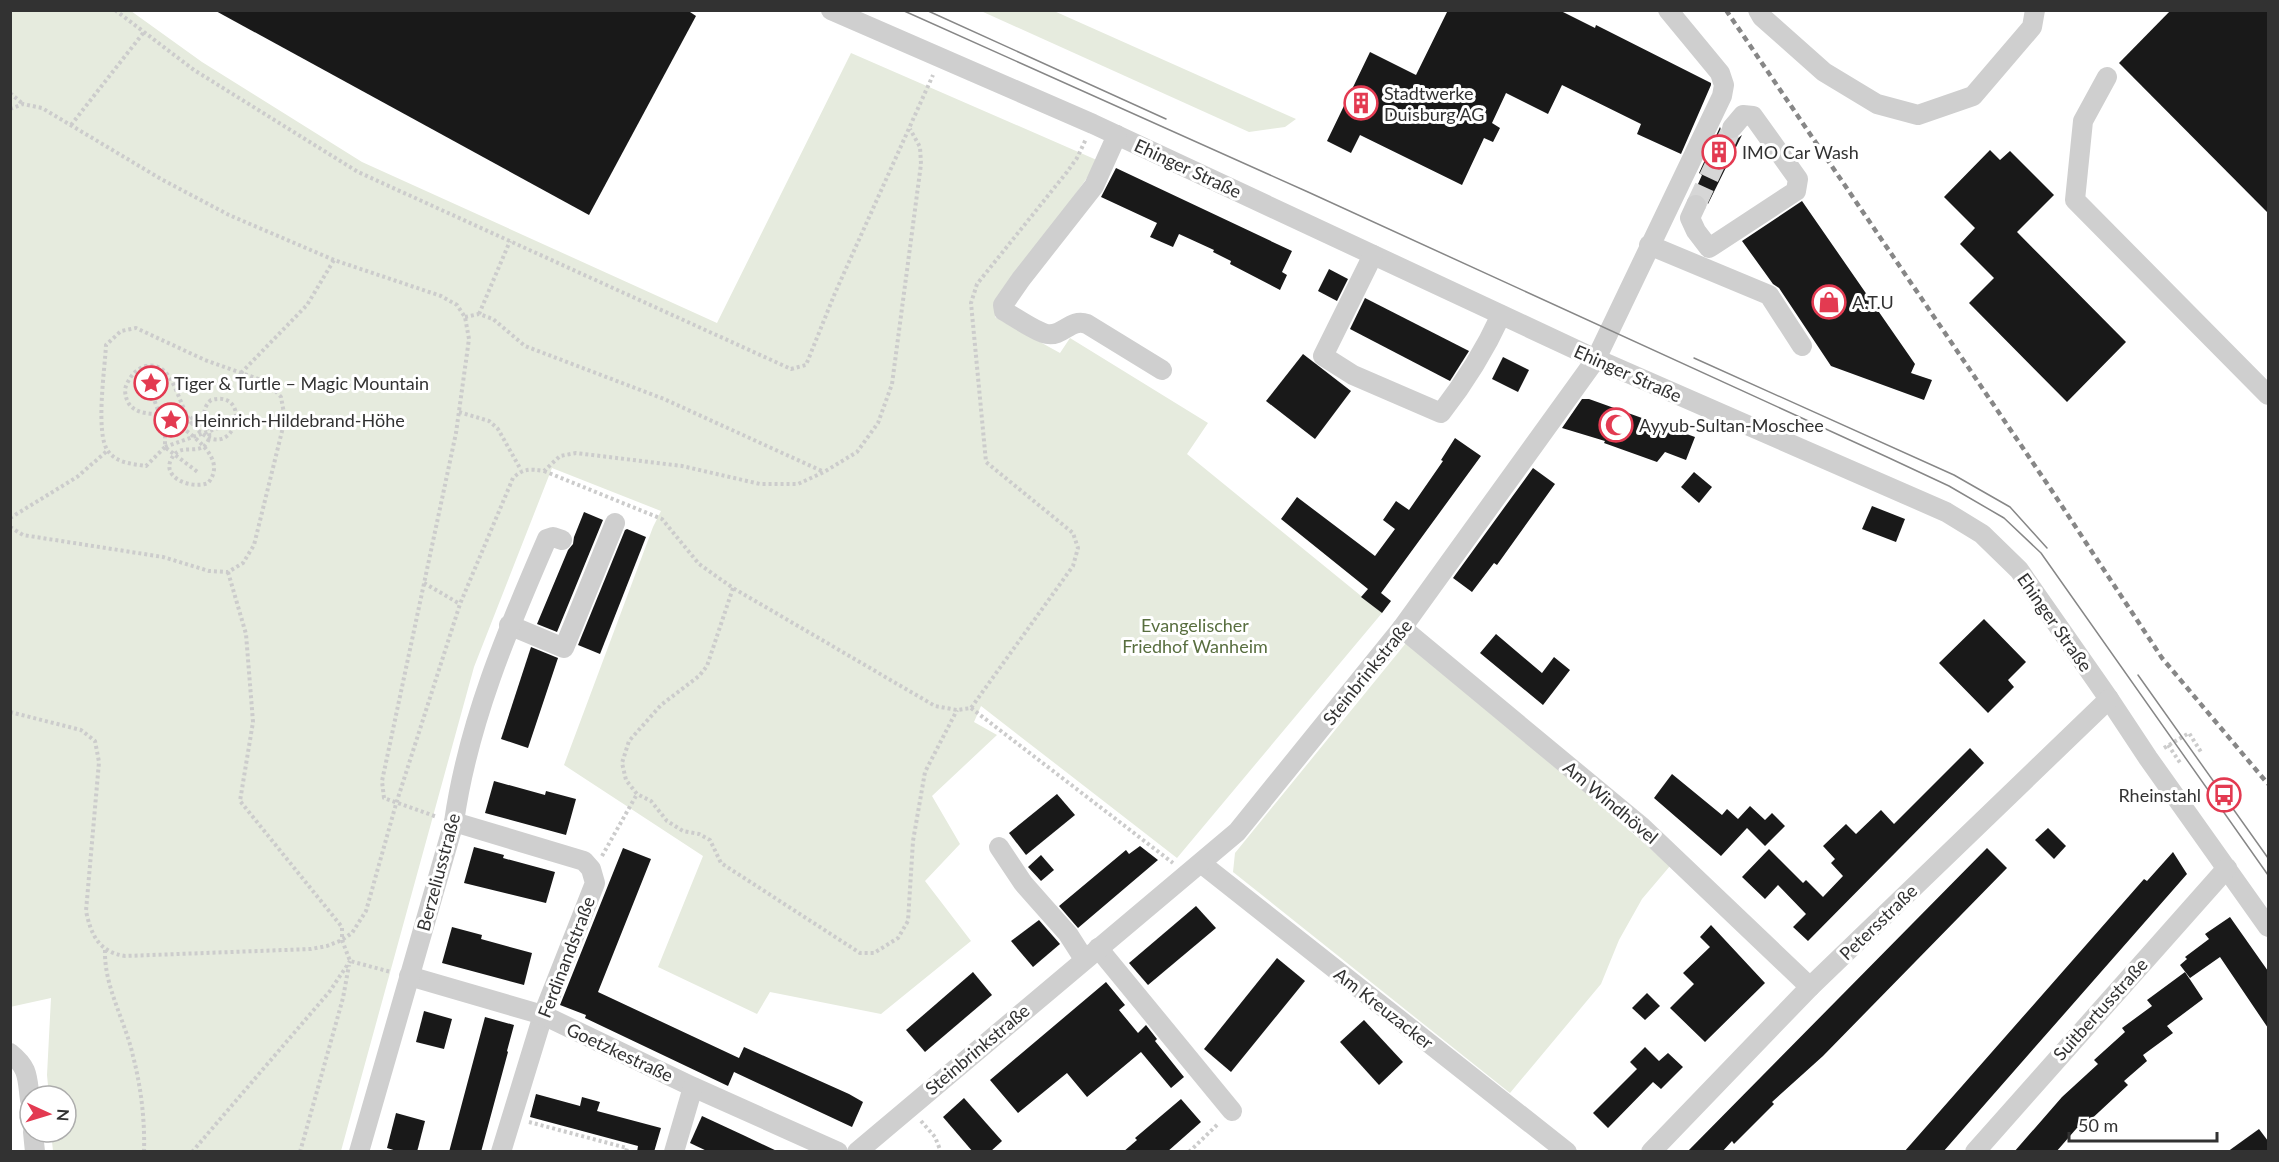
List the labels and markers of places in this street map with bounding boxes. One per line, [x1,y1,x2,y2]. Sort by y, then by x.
place label: Stadtwerke Duisburg AG [1384,82,1485,125]
building icon: Stadtwerke Duisburg AG [1343,85,1379,121]
building icon: IMO Car Wash [1701,134,1737,170]
place label: IMO Car Wash [1742,141,1859,163]
shop icon: A.T.U [1811,284,1847,320]
place label: A.T.U [1852,291,1894,313]
place icon: Tiger & Turtle – Magic Mountain [133,365,169,401]
place label: Tiger & Turtle – Magic Mountain [174,372,429,394]
place icon: Heinrich-Hildebrand-Höhe [153,402,189,438]
mosque icon: Ayyub-Sultan-Moschee [1598,407,1634,443]
place label: Heinrich-Hildebrand-Höhe [194,409,405,431]
place label: Ayyub-Sultan-Moschee [1639,414,1824,436]
bus stop icon: Rheinstahl [2206,777,2242,813]
place label: Rheinstahl [2118,784,2201,806]

